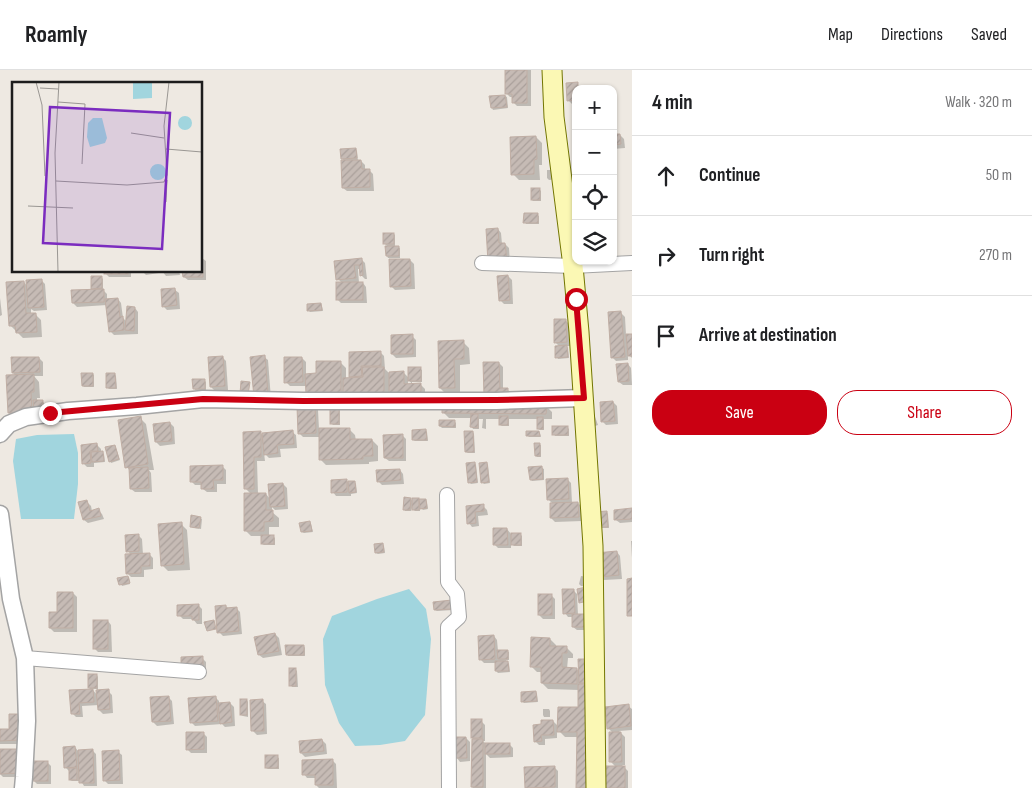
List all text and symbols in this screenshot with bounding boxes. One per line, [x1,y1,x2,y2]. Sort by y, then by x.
text: Roamly [25,20,88,49]
text: Map [828,24,853,45]
text: Directions [881,24,943,45]
text: Saved [971,24,1007,45]
inset map [12,82,202,272]
map controls [572,85,617,265]
button: + [572,85,617,130]
text: 4 min [652,90,693,115]
text: Walk · 320 m [945,93,1012,112]
button: − [572,130,617,175]
icon: ahead [652,162,680,190]
text: Continue [699,164,760,187]
text: 50 m [986,166,1012,185]
button: locate [572,175,617,220]
button: layers [572,220,617,265]
icon: right [652,242,680,270]
text: Turn right [699,244,764,267]
text: 270 m [979,246,1012,265]
route start [565,288,588,311]
icon: arrive [652,322,680,350]
text: Arrive at destination [699,324,837,347]
button: Save [652,390,827,435]
button: Share [837,390,1012,435]
route end [39,402,62,425]

